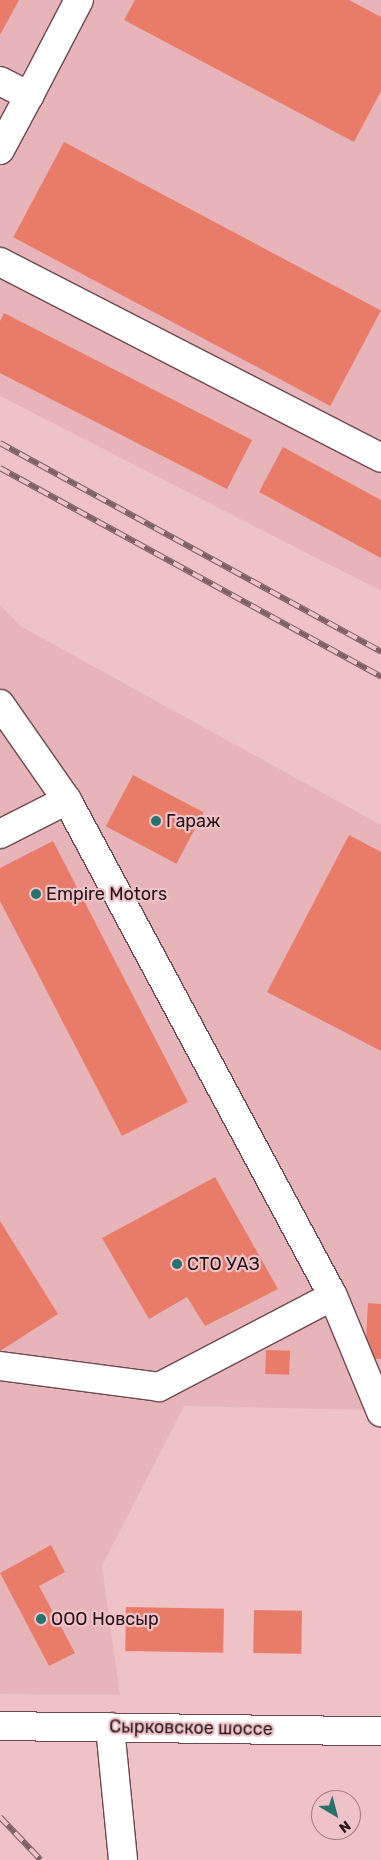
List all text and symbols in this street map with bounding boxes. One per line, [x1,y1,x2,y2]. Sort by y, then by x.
place label: Гараж [166,810,220,832]
marker: Гараж [150,815,162,827]
place label: Empire Motors [46,883,167,905]
marker: Empire Motors [30,888,42,900]
place label: СТО УАЗ [187,1253,260,1275]
marker: СТО УАЗ [171,1258,183,1270]
place label: ООО Новсыр [51,1608,159,1630]
marker: ООО Новсыр [35,1613,47,1625]
street label: Сырковское шоссе [109,1716,273,1740]
north arrow [311,1790,361,1840]
text: N [336,1817,354,1836]

